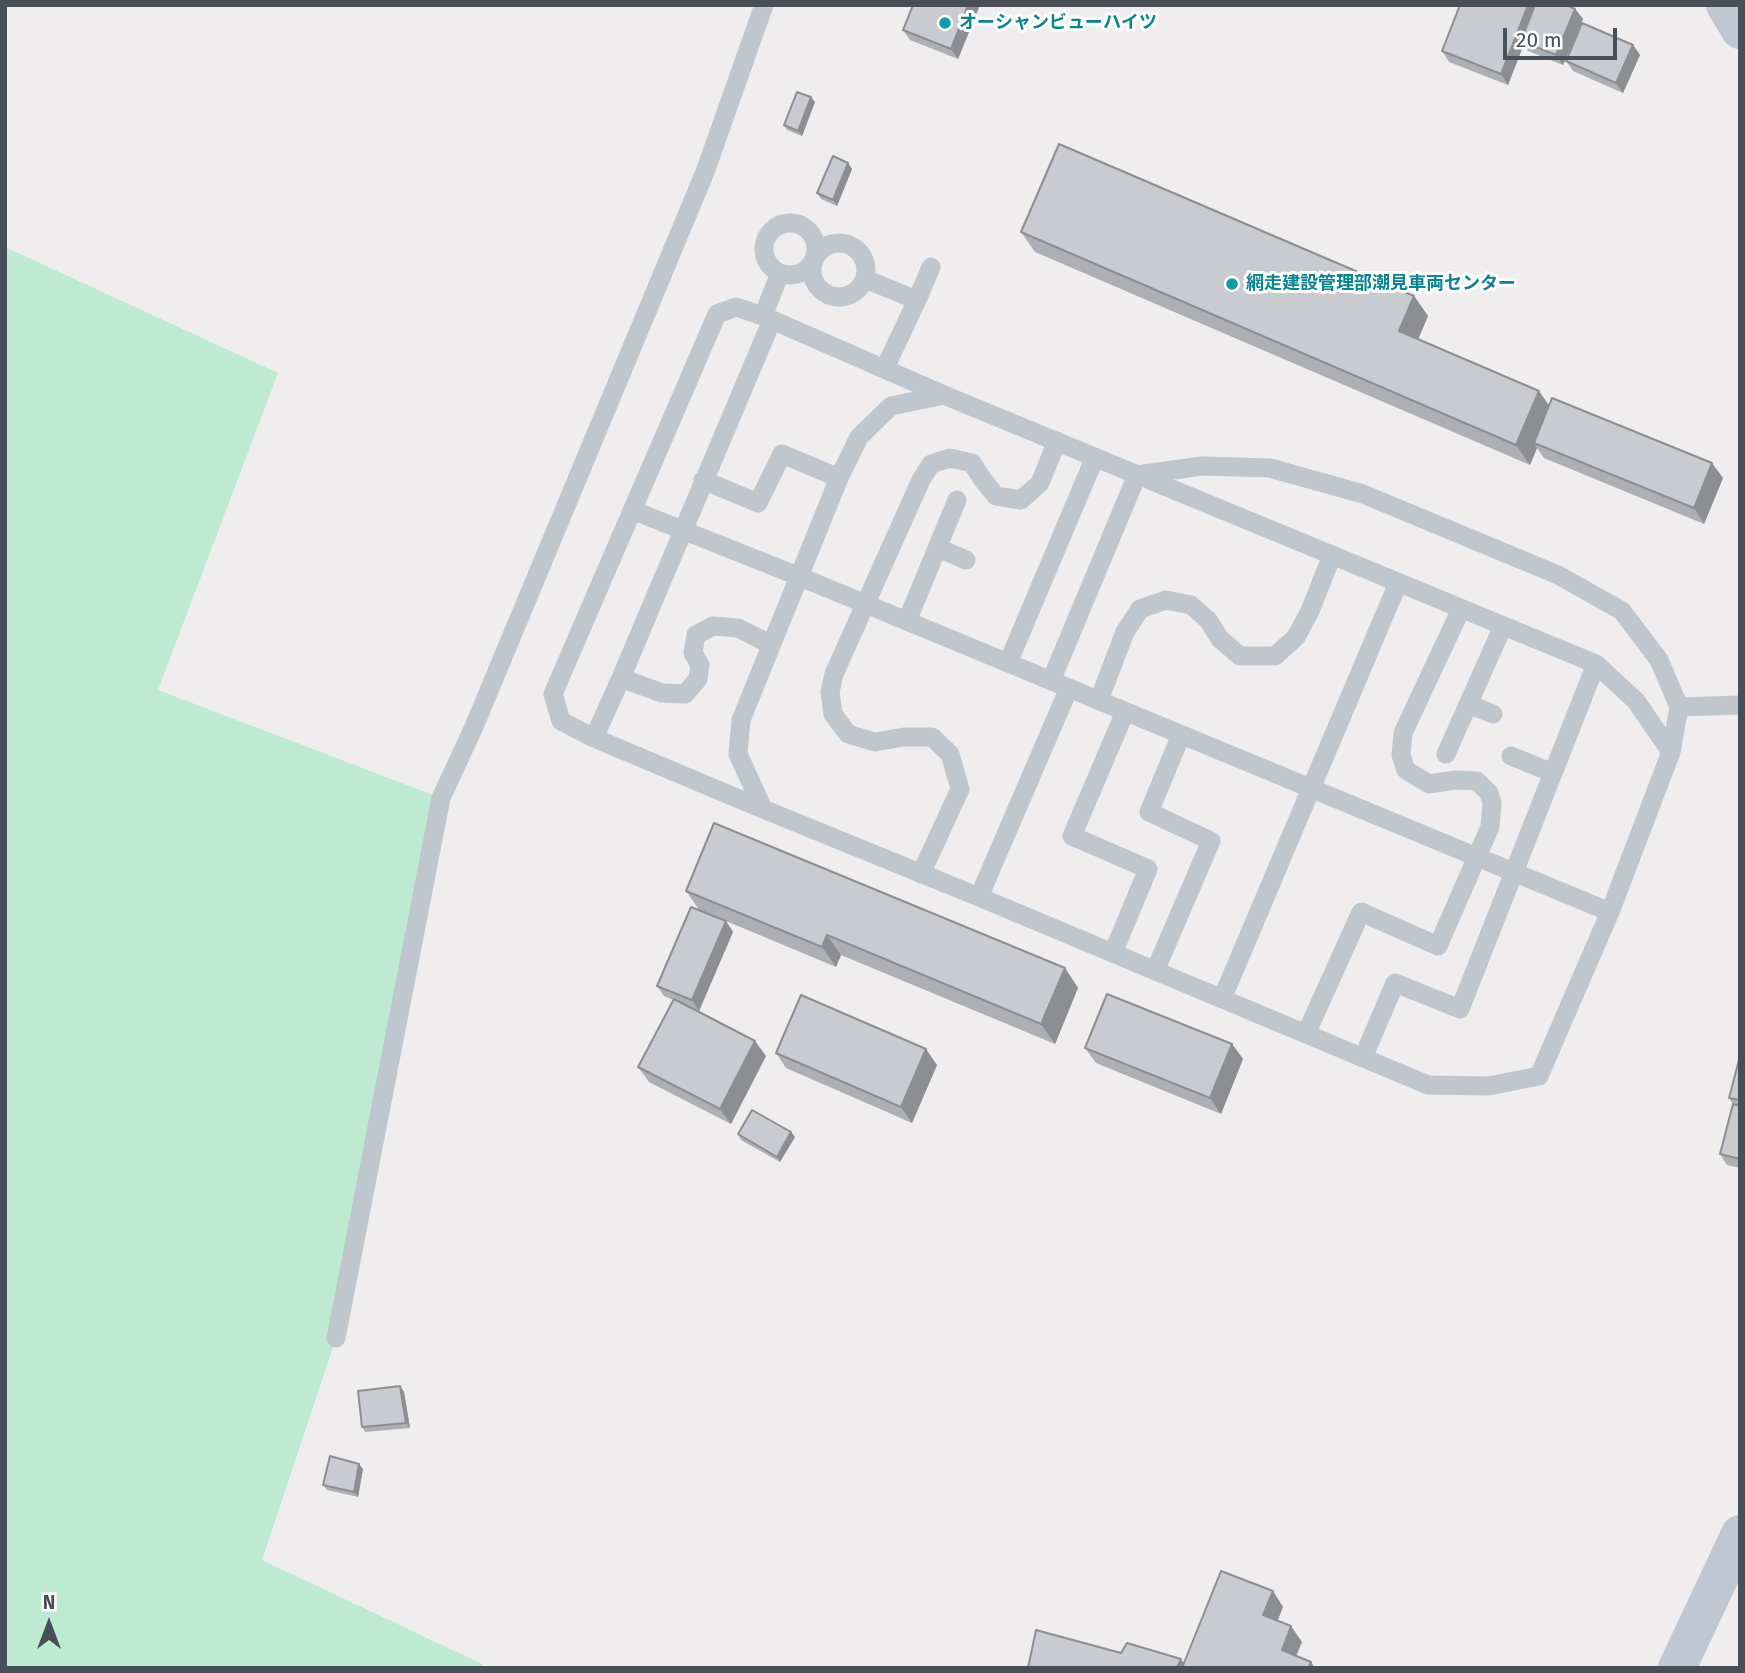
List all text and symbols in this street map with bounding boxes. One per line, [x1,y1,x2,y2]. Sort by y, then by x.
place label: オーシャンビューハイツ [959,12,1157,34]
scale bar [1507,14,1621,58]
marker: オーシャンビューハイツ [937,15,953,31]
text: 20 m [1516,27,1562,53]
place label: 網走建設管理部潮見車両センター [1246,273,1516,295]
marker: 網走建設管理部潮見車両センター [1224,276,1240,292]
north arrow [14,1589,84,1659]
text: N [43,1591,55,1614]

